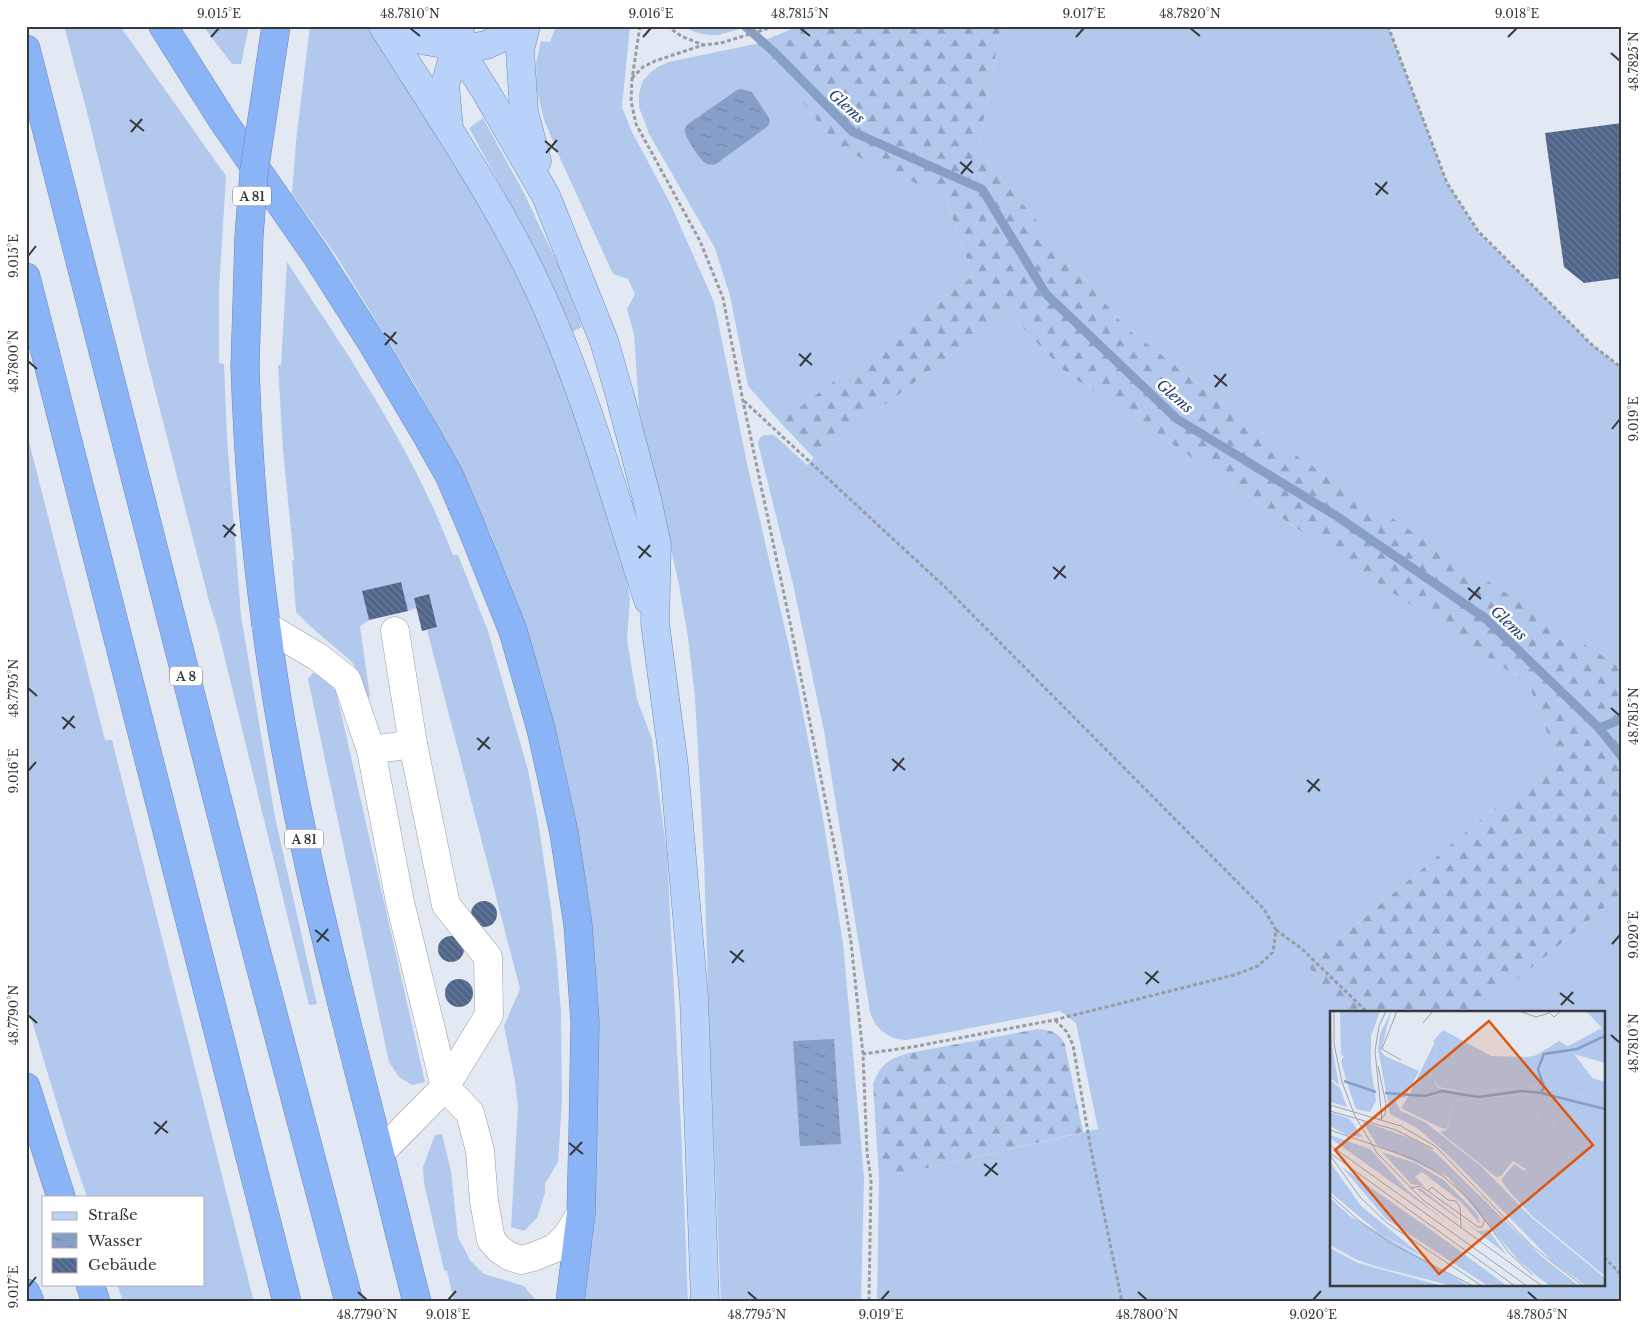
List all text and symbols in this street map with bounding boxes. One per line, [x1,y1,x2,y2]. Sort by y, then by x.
text: 9.015°E [197,6,241,21]
text: 48.7810°N [380,6,440,21]
text: 9.016°E [629,6,674,21]
text: 48.7815°N [771,6,829,21]
text: 9.017°E [1062,6,1106,21]
text: 48.7820°N [1159,6,1221,21]
text: 9.018°E [1495,6,1539,21]
text: 48.7825°N [1626,31,1641,91]
water label: Glems [825,85,869,127]
road number: A 81 [233,187,271,206]
text: 9.015°E [6,234,21,278]
text: 48.7800°N [6,329,21,392]
water label: Glems [1153,375,1197,417]
text: 9.019°E [1626,396,1641,441]
water label: Glems [1487,602,1531,645]
text: 48.7795°N [6,658,21,717]
road number: A 8 [170,666,202,686]
text: 48.7815°N [1626,687,1641,745]
text: 9.016°E [6,748,21,793]
road number: A 81 [285,830,323,849]
text: 9.020°E [1626,911,1641,959]
text: 48.7790°N [6,985,21,1045]
inset map [1330,1011,1606,1286]
text: 48.7810°N [1626,1013,1641,1073]
legend [42,1196,205,1286]
text: Straße [88,1205,138,1224]
text: Wasser [87,1231,143,1250]
text: Gebäude [88,1255,157,1274]
text: 9.017°E [6,1265,21,1309]
text: 48.7790°N [337,1307,397,1322]
text: 9.018°E [426,1307,470,1322]
text: 48.7795°N [728,1307,787,1322]
text: 9.019°E [859,1307,904,1322]
text: 48.7800°N [1116,1307,1179,1322]
text: 9.020°E [1289,1307,1337,1322]
text: 48.7805°N [1507,1307,1568,1322]

